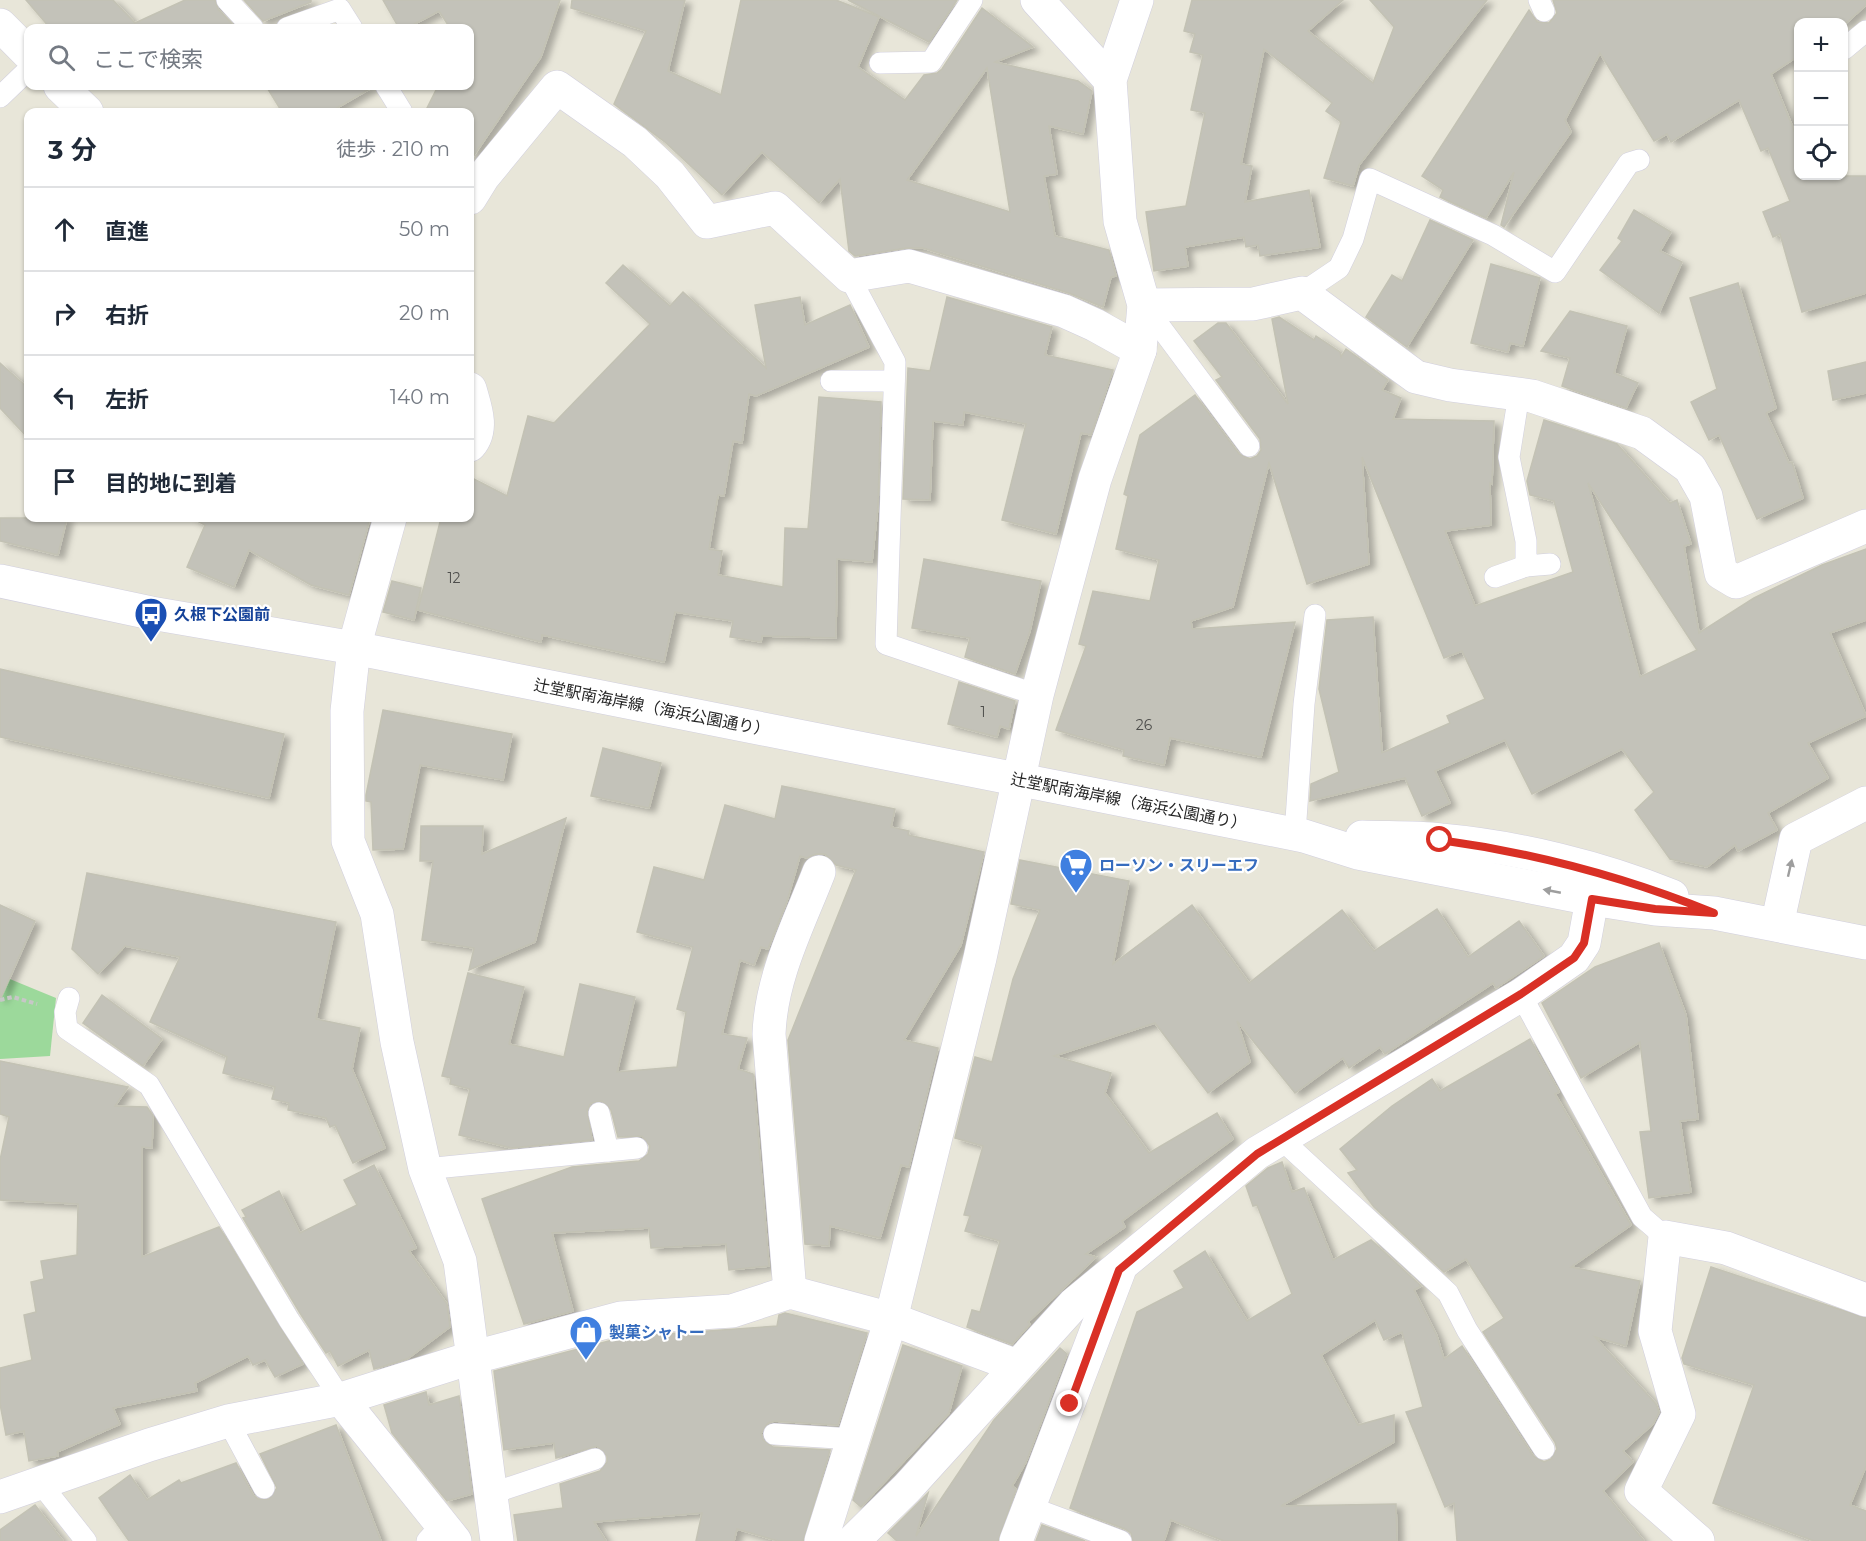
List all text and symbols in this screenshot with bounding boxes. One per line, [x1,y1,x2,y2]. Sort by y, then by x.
map controls [1794,18,1848,180]
button: + [1794,18,1848,72]
search box [24,24,474,90]
icon: search [45,41,78,74]
text: ここで検索 [93,46,203,73]
button: − [1794,72,1848,126]
button: locate [1794,126,1848,180]
text: 3 分 [48,134,97,166]
text: 徒歩 · 210 m [336,137,450,161]
icon: ahead [48,213,81,246]
text: 50 m [399,217,450,241]
text: 直進 [105,218,149,245]
icon: right [48,297,81,330]
text: 20 m [399,301,450,325]
text: 右折 [105,302,149,329]
icon: left [48,381,81,414]
text: 140 m [390,385,450,409]
text: 左折 [105,386,149,413]
icon: arrive [48,465,81,498]
text: 目的地に到着 [105,470,237,497]
house number: 12 [447,569,461,587]
bus stop icon: 久根下公園前 [133,596,169,643]
place label: 久根下公園前 [174,605,270,624]
street label: 辻堂駅南海岸線（海浜公園通り） [532,675,772,740]
house number: 1 [980,703,986,721]
house number: 26 [1136,716,1153,734]
street label: 辻堂駅南海岸線（海浜公園通り） [1009,769,1249,834]
route start [1426,826,1452,852]
supermarket icon: ローソン・スリーエフ [1058,847,1094,894]
place label: ローソン・スリーエフ [1099,856,1259,875]
one-way arrow [1786,858,1795,877]
one-way arrow [1543,886,1562,895]
shop icon: 製菓シャトー [568,1314,604,1361]
place label: 製菓シャトー [609,1323,705,1342]
route end [1056,1390,1082,1416]

